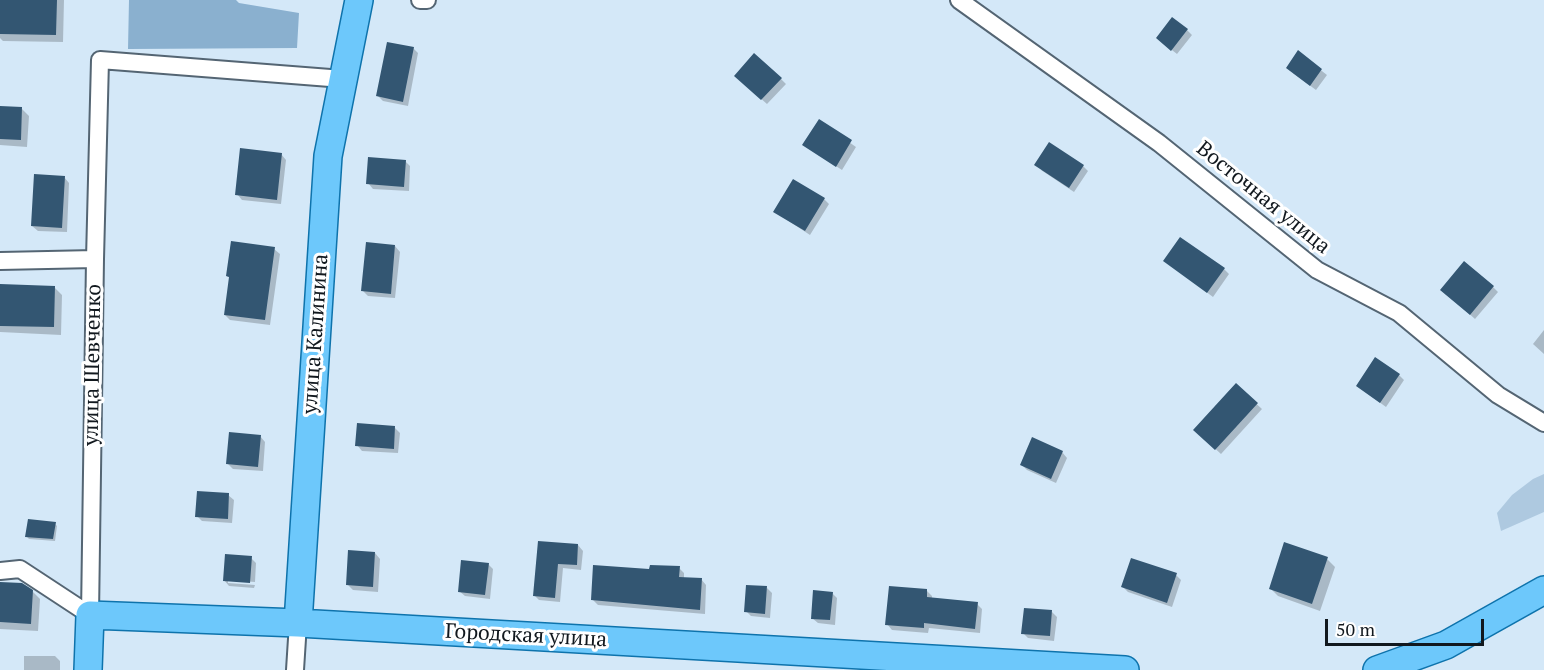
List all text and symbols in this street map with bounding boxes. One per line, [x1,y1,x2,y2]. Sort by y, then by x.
street label: Восточная улица [1191,136,1335,260]
street label: улица Калинина [298,253,334,415]
street label: улица Шевченко [79,284,107,446]
scale bar [1328,607,1487,645]
text: 50 m [1336,617,1375,641]
street label: Городская улица [444,619,608,653]

